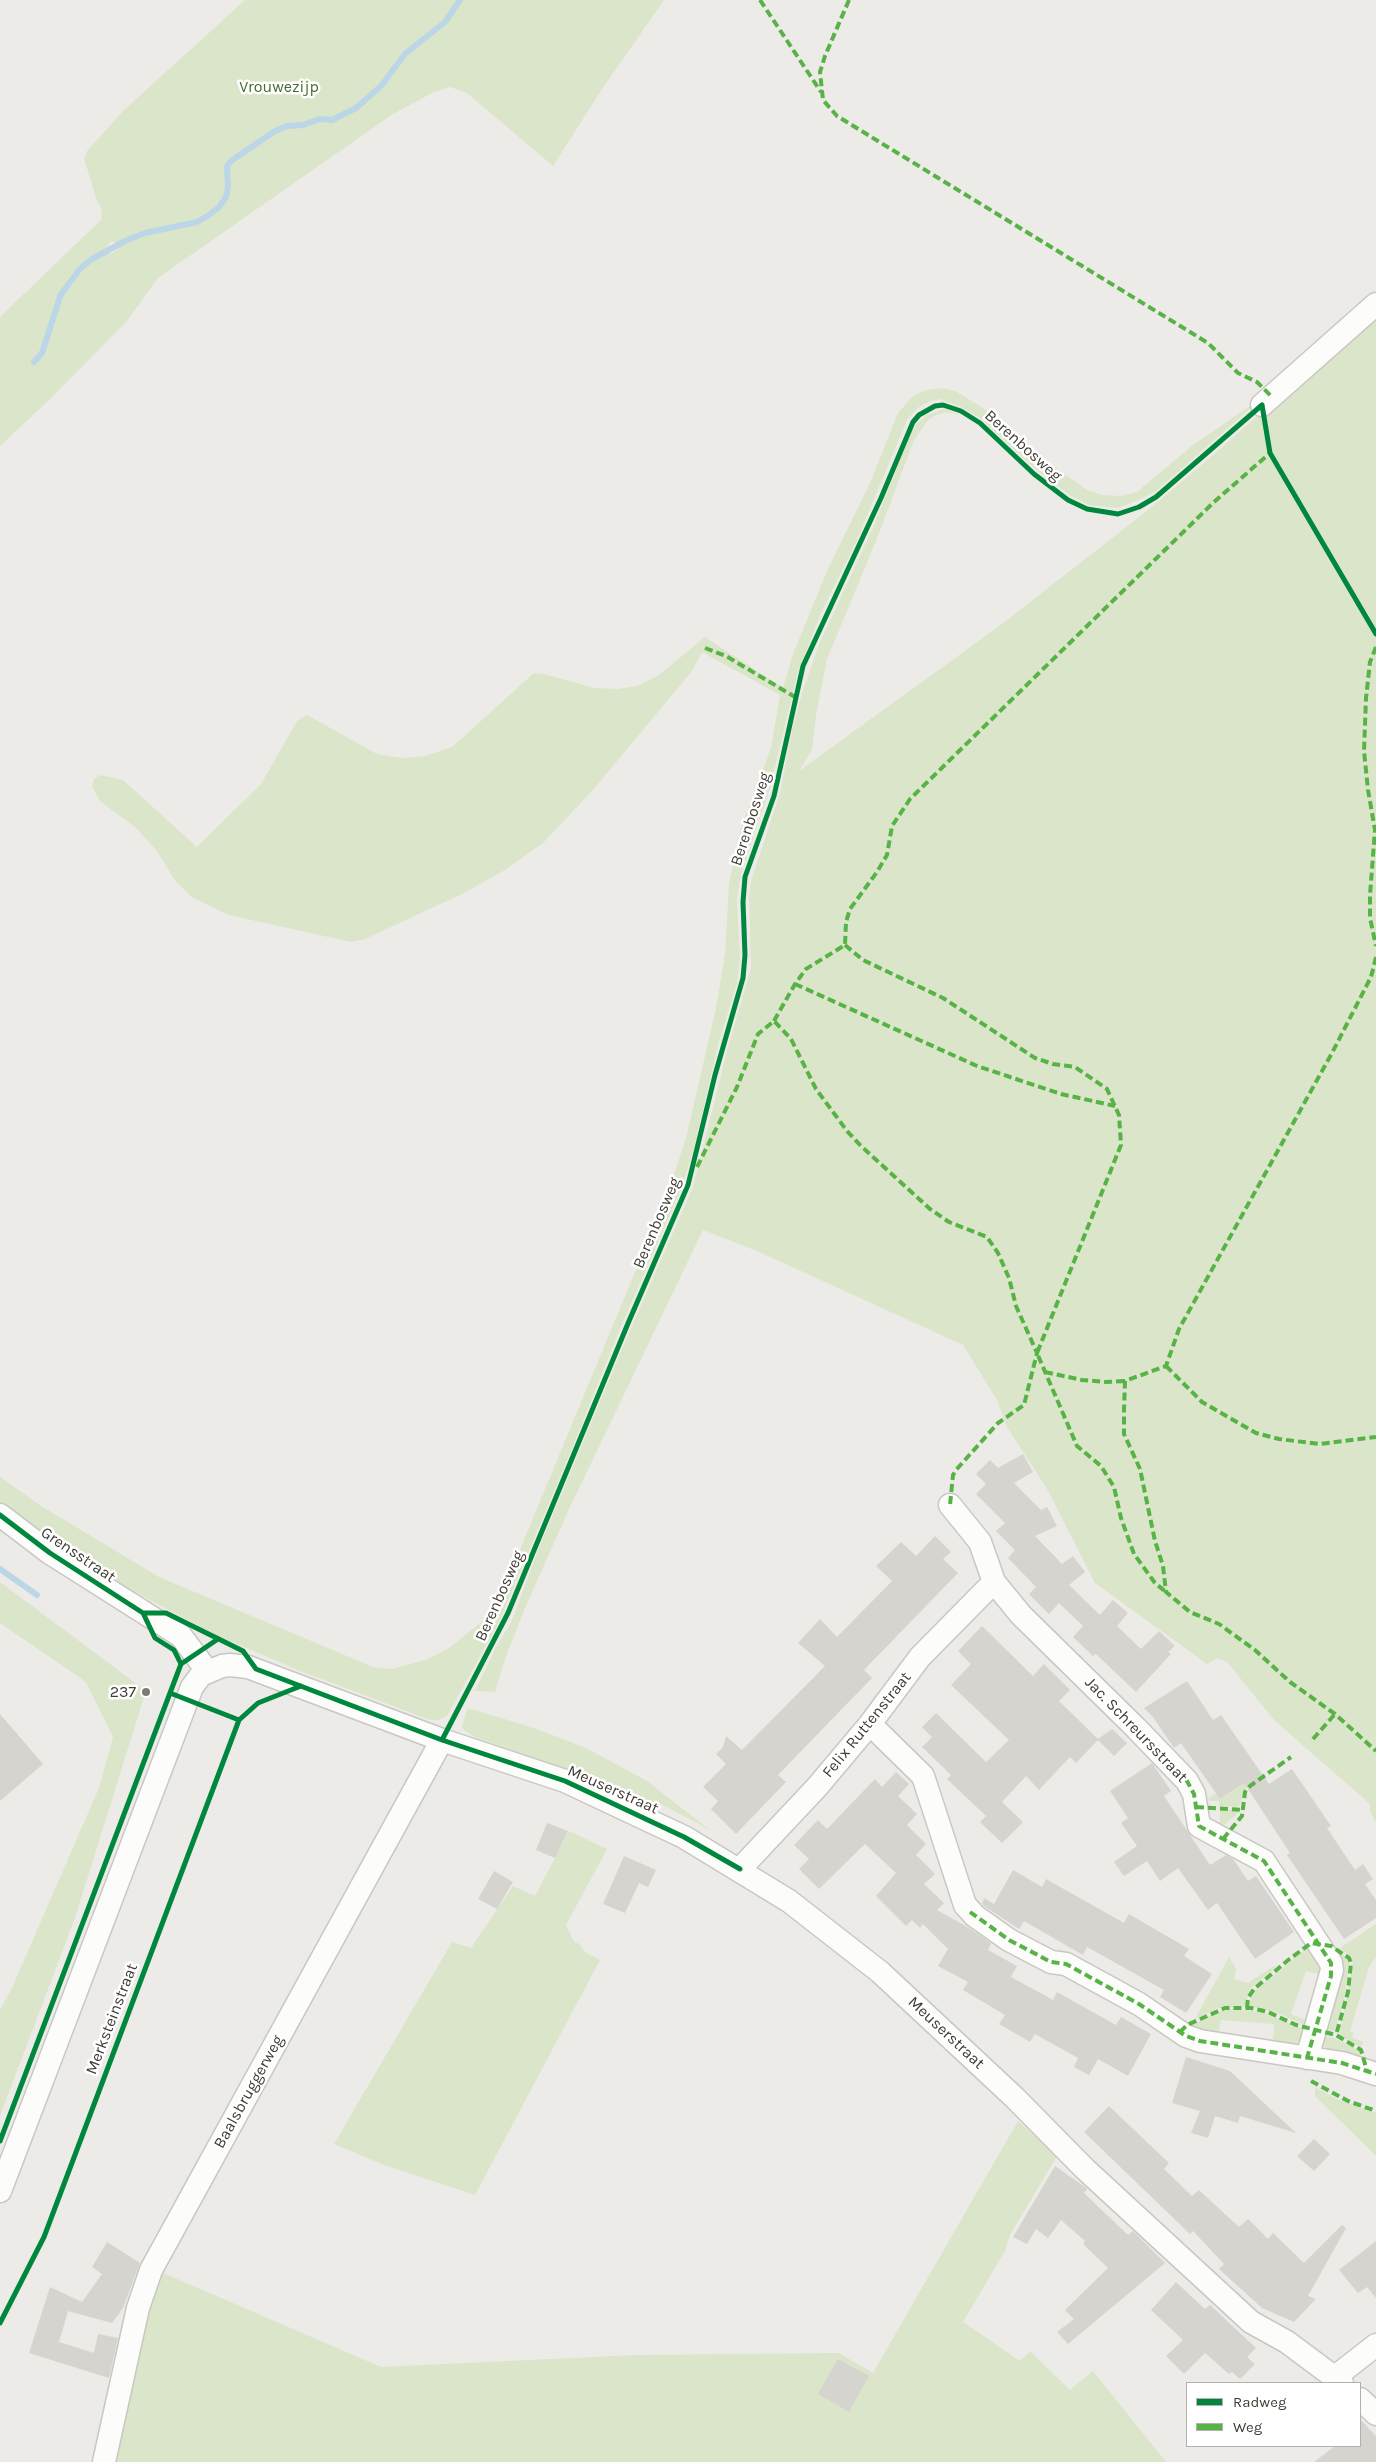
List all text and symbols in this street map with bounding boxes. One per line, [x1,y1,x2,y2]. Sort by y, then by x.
park label: Vrouwezijp [239,77,319,97]
street label: Berenbosweg [980,406,1066,486]
street label: Berenbosweg [727,770,775,868]
street label: Berenbosweg [629,1174,685,1272]
street label: Grensstraat [37,1523,119,1587]
street label: Berenbosweg [471,1548,529,1644]
street label: Felix Ruttenstraat [818,1668,916,1782]
street label: Jac. Schreursstraat [1081,1673,1191,1787]
place label: 237 [110,1682,136,1702]
marker: 237 [140,1686,152,1698]
street label: Meuserstraat [564,1761,662,1819]
street label: Merksteinstraat [82,1961,142,2077]
street label: Meuserstraat [904,1993,988,2073]
street label: Baalsbruggerweg [210,2032,288,2152]
legend [1186,2382,1361,2447]
text: Radweg [1233,2393,1286,2411]
text: Weg [1233,2418,1262,2436]

